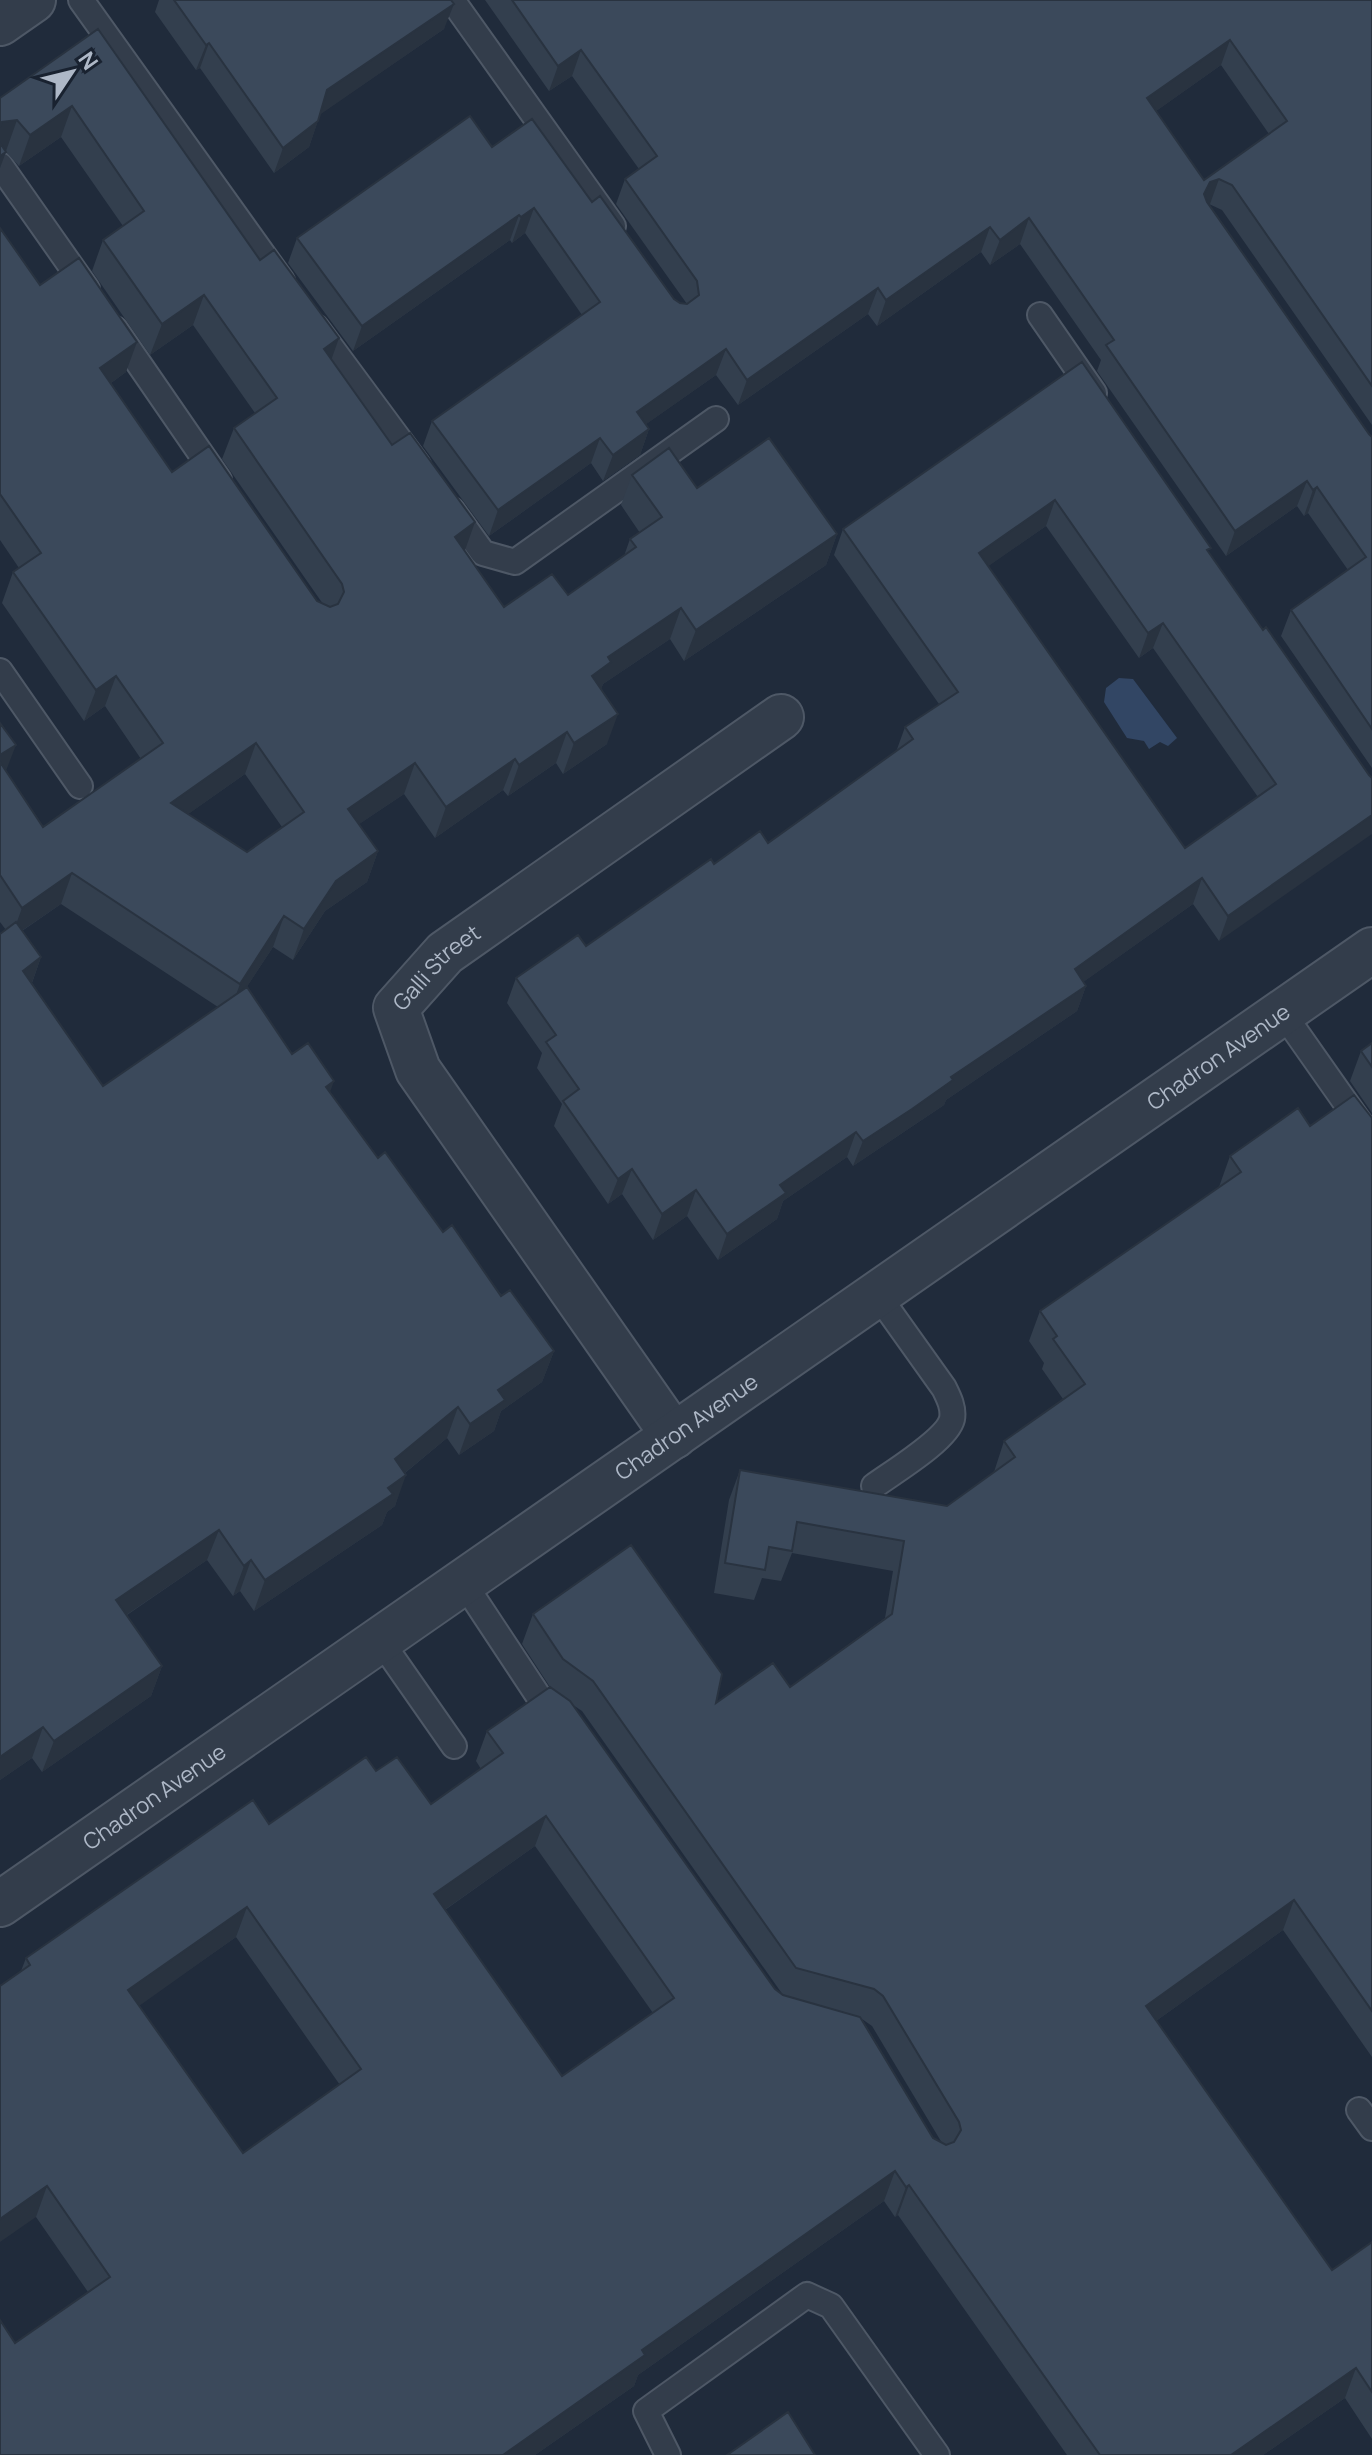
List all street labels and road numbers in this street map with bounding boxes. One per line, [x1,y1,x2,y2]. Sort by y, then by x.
street label: Galli Street [386,918,487,1017]
street label: Chadron Avenue [1141,997,1296,1117]
street label: Chadron Avenue [609,1366,764,1487]
street label: Chadron Avenue [77,1736,232,1857]

